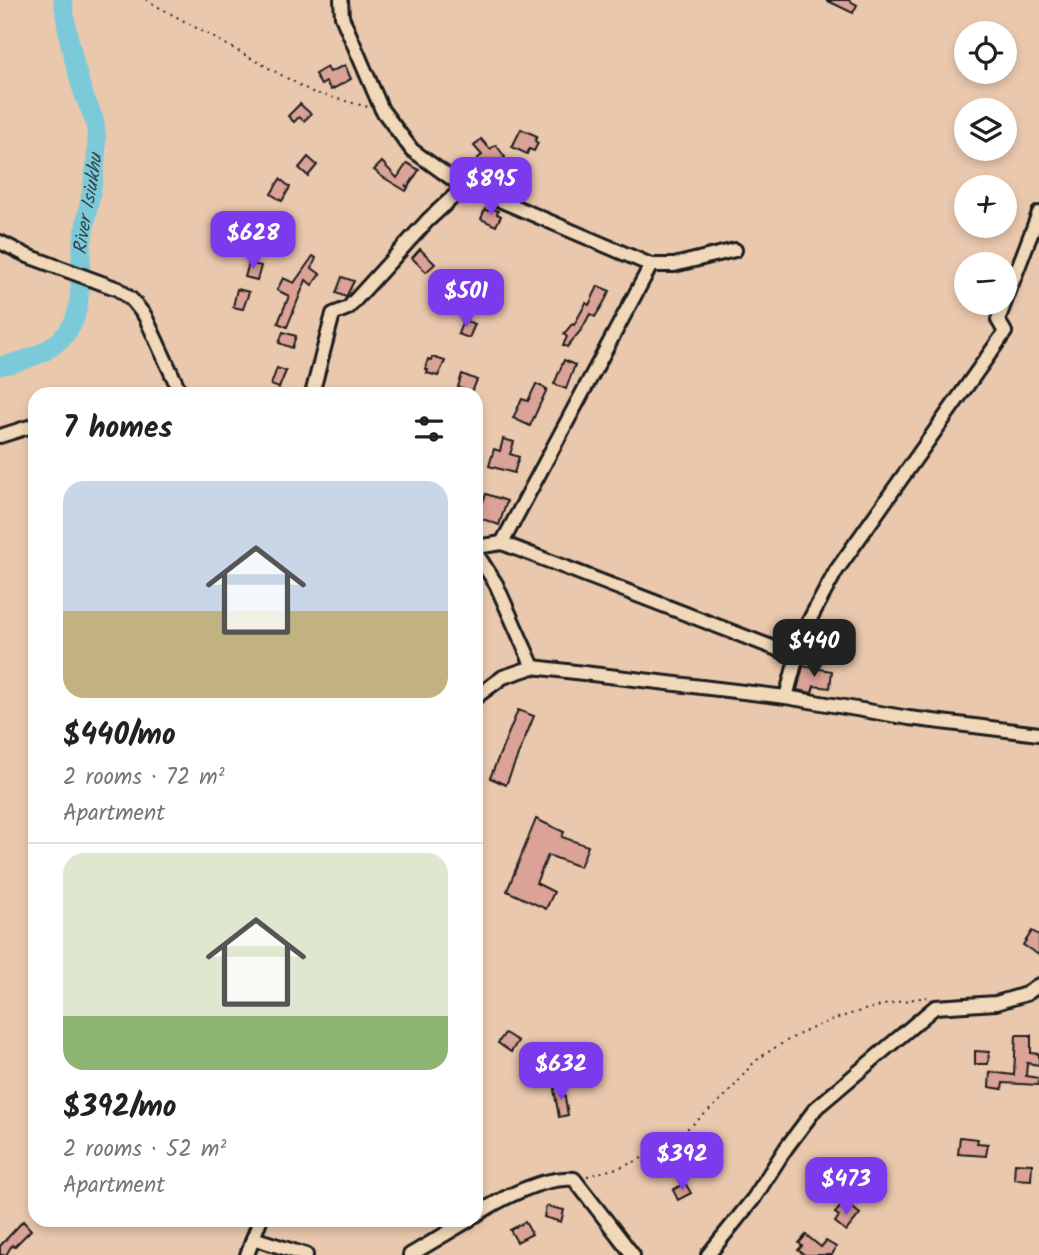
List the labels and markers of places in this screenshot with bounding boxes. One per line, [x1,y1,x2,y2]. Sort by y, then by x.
pin: $895 [450,158,532,217]
pin: $628 [212,212,294,271]
pin: $501 [425,270,507,329]
pin: $440 [773,620,855,679]
pin: $632 [520,1042,602,1102]
pin: $392 [641,1132,723,1192]
pin: $473 [805,1158,887,1217]

